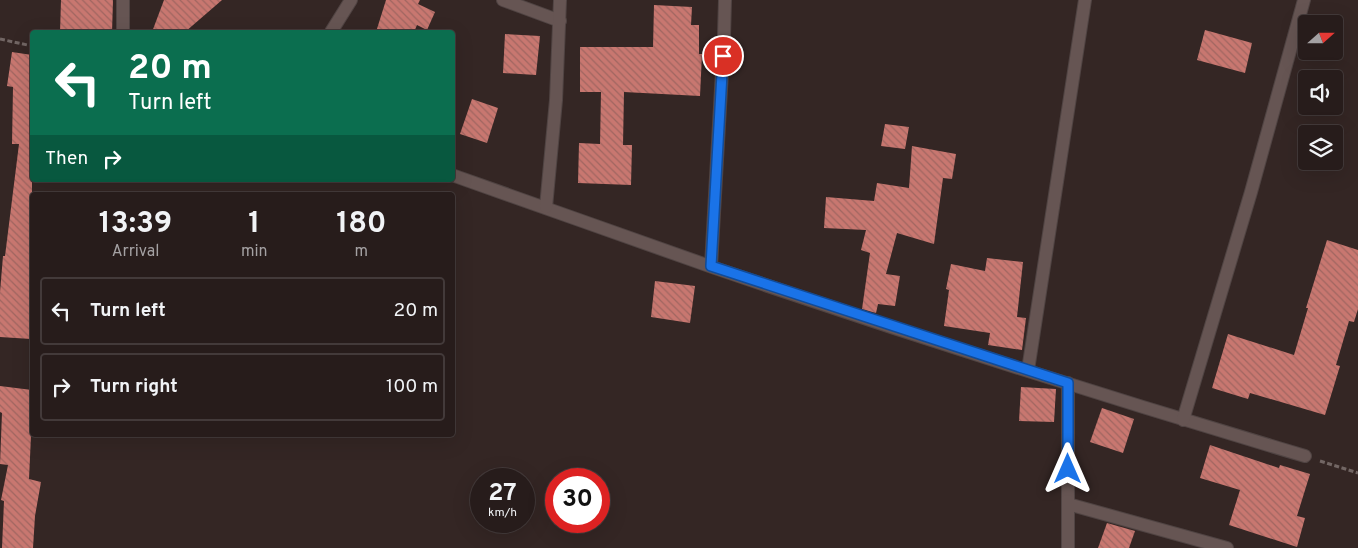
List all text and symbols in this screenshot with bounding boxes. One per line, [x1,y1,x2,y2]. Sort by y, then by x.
north arrow [1298,15,1342,60]
map controls [1298,15,1343,170]
pin [702,35,744,77]
icon: arrive [709,42,737,70]
text: 20 m [128,47,212,91]
icon: left [45,50,110,115]
button: sound [1298,70,1343,115]
text: Turn left [128,90,211,117]
button: layers [1298,125,1343,170]
icon: right [98,145,126,173]
text: Then [45,147,88,171]
text: 13:39 [99,206,172,243]
text: 1 [248,206,260,243]
text: 180 [336,206,386,243]
text: Arrival [112,242,159,262]
text: min [241,242,268,262]
text: m [355,242,368,262]
icon: left [47,297,75,325]
text: Turn left [90,299,166,323]
text: 20 m [394,299,438,323]
icon: right [47,373,75,401]
text: Turn right [90,375,178,399]
text: 100 m [386,375,438,399]
position arrow [1041,442,1093,494]
speed limit sign: 30 [545,468,610,533]
text: 27 [488,478,517,510]
text: km/h [488,505,517,521]

